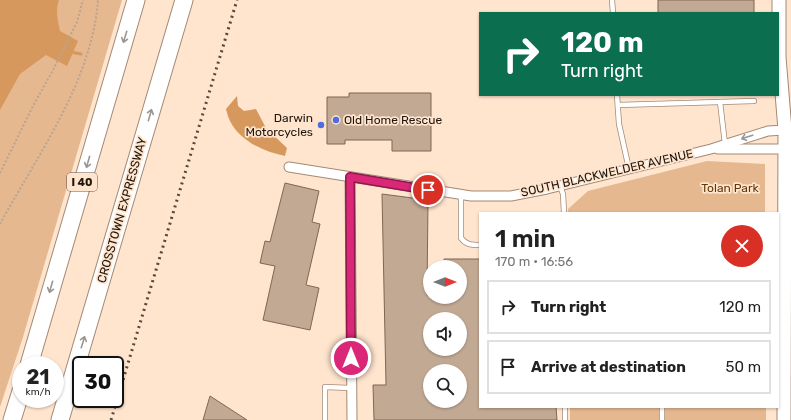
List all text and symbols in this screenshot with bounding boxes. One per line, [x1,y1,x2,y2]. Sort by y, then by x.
text: 120 m [561,26,644,59]
icon: right [495,28,547,80]
one-way arrow [121,31,128,44]
text: Turn right [561,60,643,82]
one-way arrow [147,108,154,121]
place label: Darwin Motorcycles [245,111,313,139]
place label: Old Home Rescue [344,113,442,127]
marker: Old Home Rescue [331,115,341,125]
marker: Darwin Motorcycles [316,120,326,130]
one-way arrow [741,134,754,141]
street label: CROSSTOWN EXPRESSWAY [94,135,150,285]
street label: SOUTH BLACKWELDER AVENUE [519,146,695,200]
one-way arrow [84,155,91,168]
road number: I 40 [67,173,97,191]
pin [411,173,445,207]
icon: arrive [417,179,439,201]
park label: Tolan Park [701,181,760,195]
text: 1 min [495,225,555,253]
button: close [721,225,763,267]
text: 170 m · 16:56 [495,254,573,269]
north arrow [423,260,467,304]
map controls [423,260,467,408]
one-way arrow [47,280,54,293]
icon: right [497,296,519,318]
text: Turn right [531,298,606,316]
text: 120 m [719,298,761,316]
button: sound [423,312,467,356]
one-way arrow [80,336,87,349]
position arrow [330,337,372,379]
speed limit sign: 30 [72,356,124,408]
icon: arrive [497,356,519,378]
text: Arrive at destination [531,358,686,376]
text: 50 m [726,358,761,376]
button: search [423,364,467,408]
text: 21 [27,365,49,389]
text: km/h [26,386,50,398]

